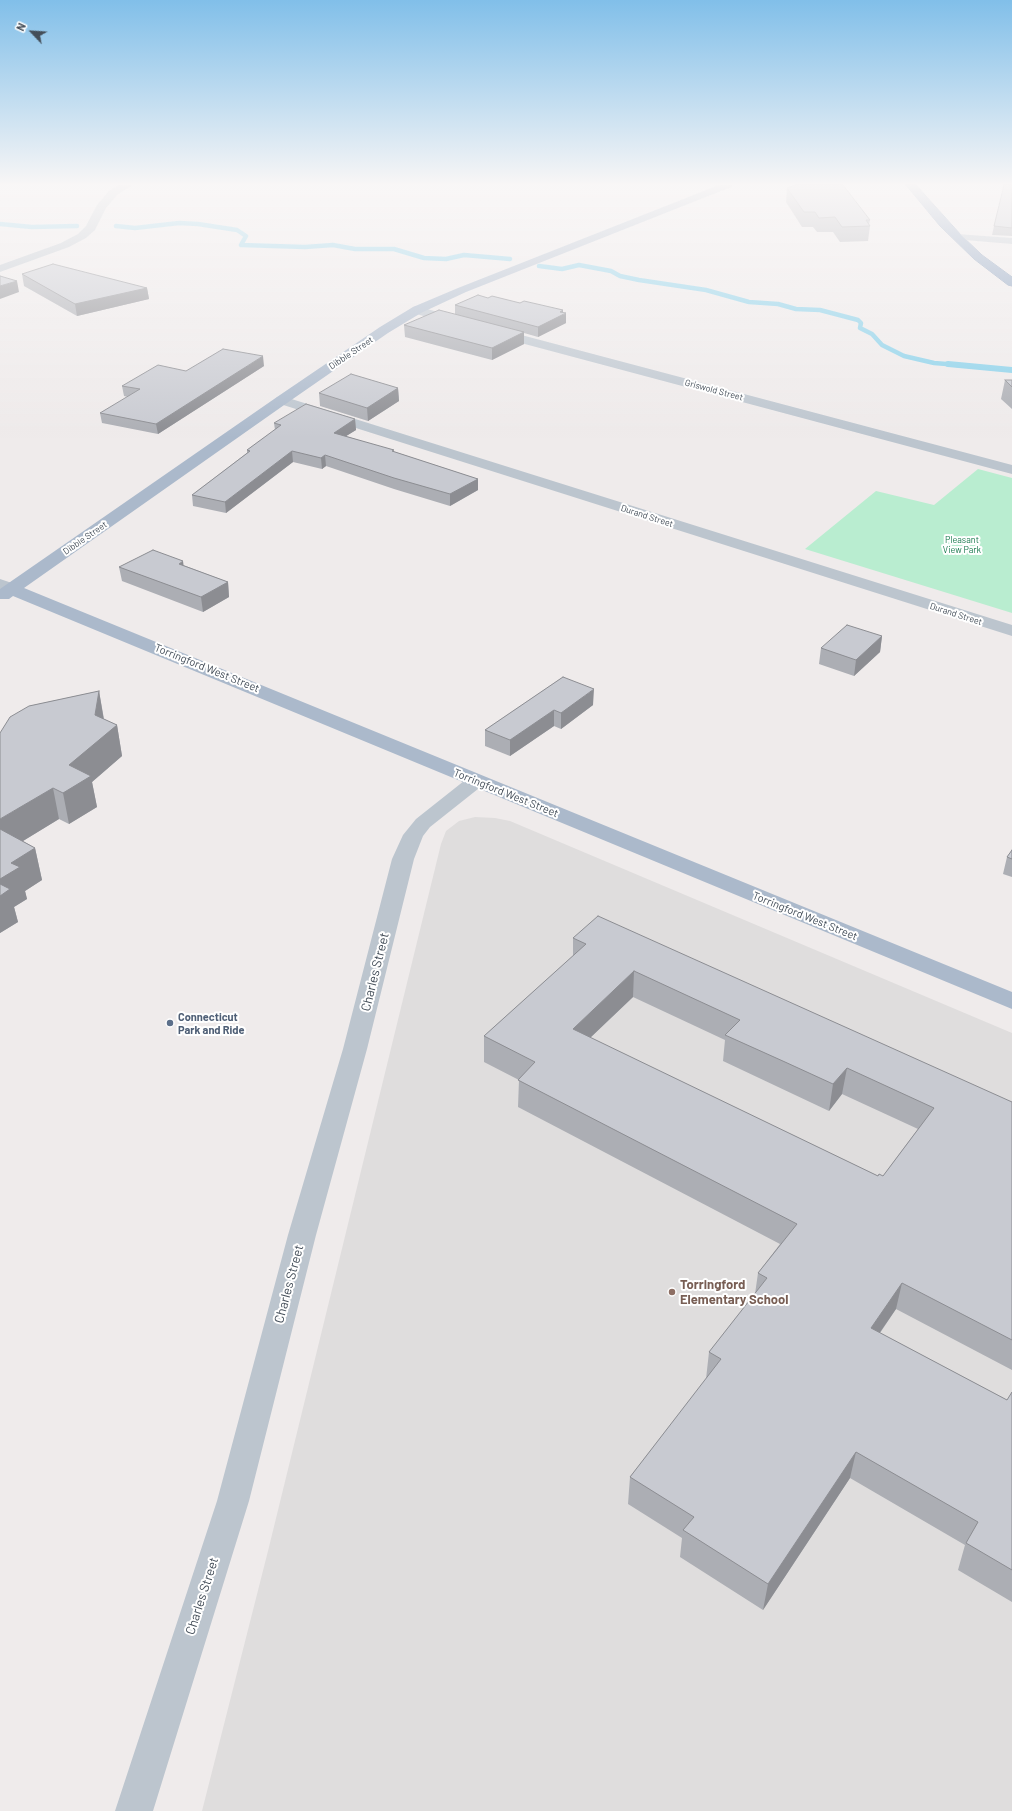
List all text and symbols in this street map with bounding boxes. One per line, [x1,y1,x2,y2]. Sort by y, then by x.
north arrow [12,12,52,52]
text: N [13,21,28,33]
street label: Dibble Street [327,334,375,372]
street label: Griswold Street [684,377,744,403]
street label: Durand Street [620,502,674,530]
street label: Dibble Street [61,519,109,557]
park label: Pleasant View Park [943,535,981,556]
street label: Durand Street [929,600,983,628]
street label: Torringford West Street [153,641,261,695]
street label: Torringford West Street [452,766,560,820]
street label: Torringford West Street [751,889,859,943]
street label: Charles Street [358,931,392,1013]
place label: Connecticut Park and Ride [178,1010,245,1036]
marker: Connecticut Park and Ride [165,1018,175,1028]
street label: Charles Street [271,1243,307,1325]
place label: Torringford Elementary School [680,1277,788,1308]
marker: Torringford Elementary School [667,1287,677,1297]
street label: Charles Street [182,1555,222,1637]

